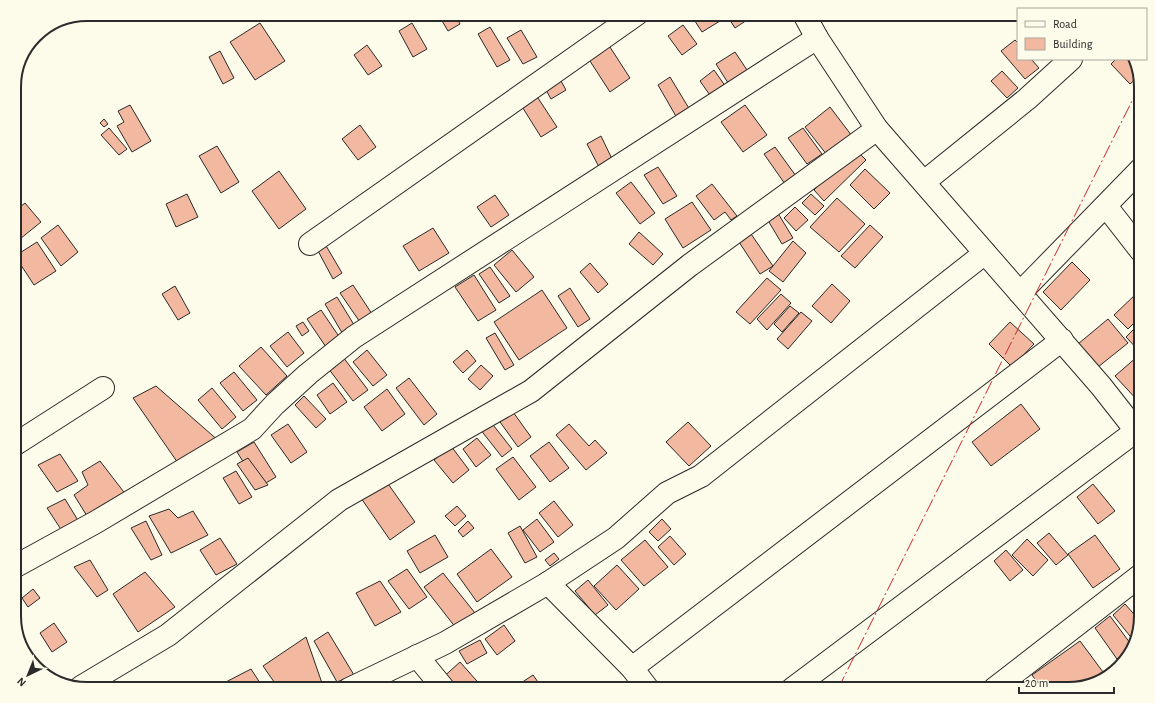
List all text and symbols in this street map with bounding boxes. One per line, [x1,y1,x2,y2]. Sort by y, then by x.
legend [1017,8,1147,60]
text: Road [1053,18,1077,30]
text: Building [1053,38,1093,50]
north arrow [8,655,48,695]
scale bar [1019,669,1114,695]
text: N [15,675,28,689]
text: 20 m [1025,677,1048,689]

